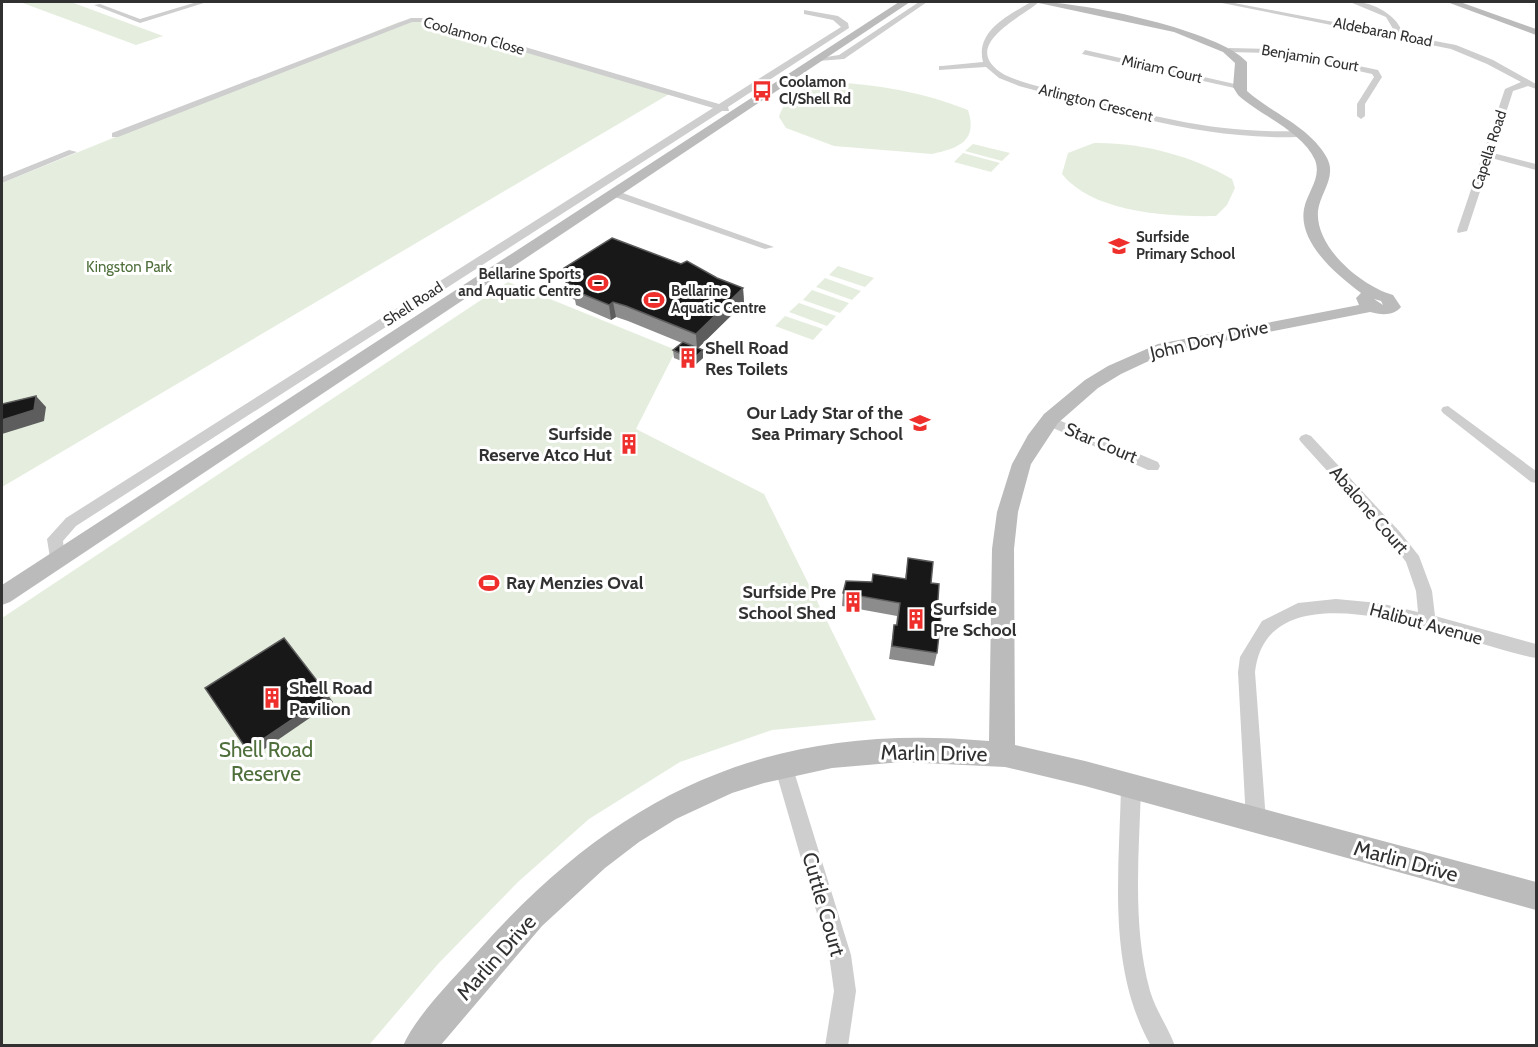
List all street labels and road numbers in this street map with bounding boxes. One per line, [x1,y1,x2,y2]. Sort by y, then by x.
street label: Coolamon Close [421,13,527,59]
street label: Aldebaran Road [1332,14,1434,50]
street label: Benjamin Court [1260,41,1360,75]
street label: Miriam Court [1120,51,1204,87]
street label: Arlington Crescent [1037,80,1155,126]
street label: Capella Road [1468,108,1510,192]
street label: Shell Road [380,278,446,330]
street label: John Dory Drive [1147,316,1270,364]
street label: Star Court [1061,418,1141,468]
street label: Abalone Court [1325,462,1413,558]
street label: Halibut Avenue [1367,598,1485,650]
street label: Marlin Drive [880,740,988,766]
street label: Marlin Drive [1351,835,1461,887]
street label: Cuttle Court [797,849,851,959]
street label: Marlin Drive [451,909,541,1005]

